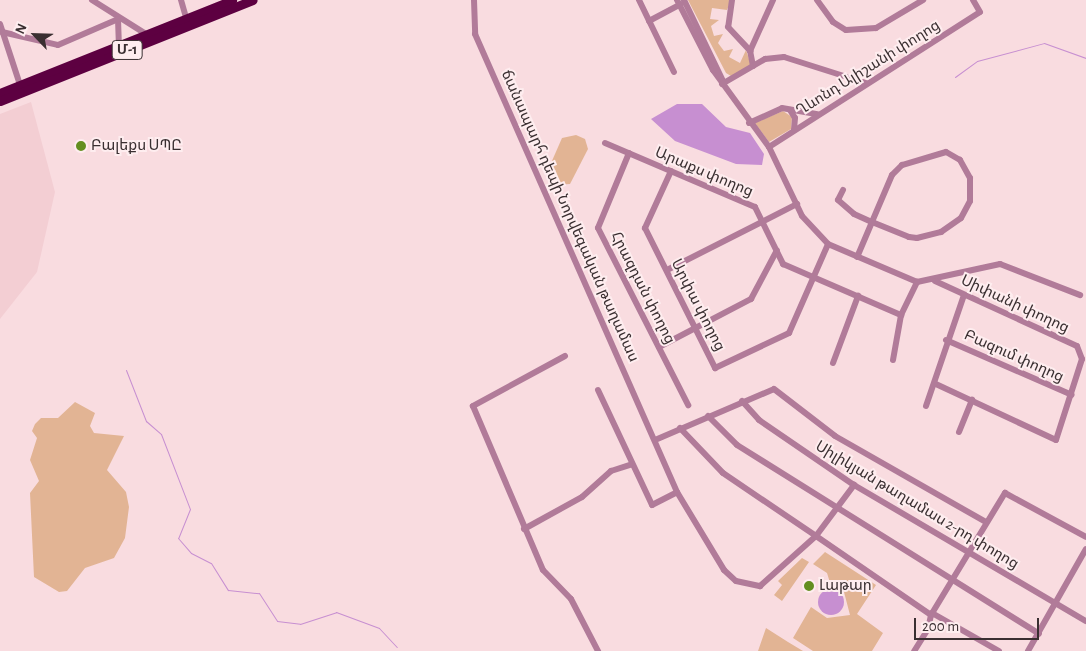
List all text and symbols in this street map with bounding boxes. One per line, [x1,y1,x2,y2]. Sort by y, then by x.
north arrow [10,10,60,60]
street label: Ղևոնդ Ալիշանի փողոց [793,16,943,120]
text: N [13,22,30,36]
road number: Մ-1 [111,38,143,62]
street label: ճանապարհ դեպի Նորվեգական թաղամաս [497,67,643,365]
place label: Բալեքս ՍՊԸ [91,137,182,155]
marker: Բալեքս ՍՊԸ [75,140,87,152]
street label: Արաքս փողոց [652,143,756,201]
street label: Հրազդան փողոց [607,229,679,347]
street label: Արփա փողոց [667,256,729,354]
street label: Սիփանի փողոց [958,271,1072,337]
street label: Բազում փողոց [961,326,1067,386]
street label: Սիլիկյան թաղամաս 2-րդ փողոց [812,437,1022,573]
place label: Լաթար [819,577,872,595]
marker: Լաթար [803,580,815,592]
scale bar [916,608,1041,640]
text: 200 m [922,619,959,634]

